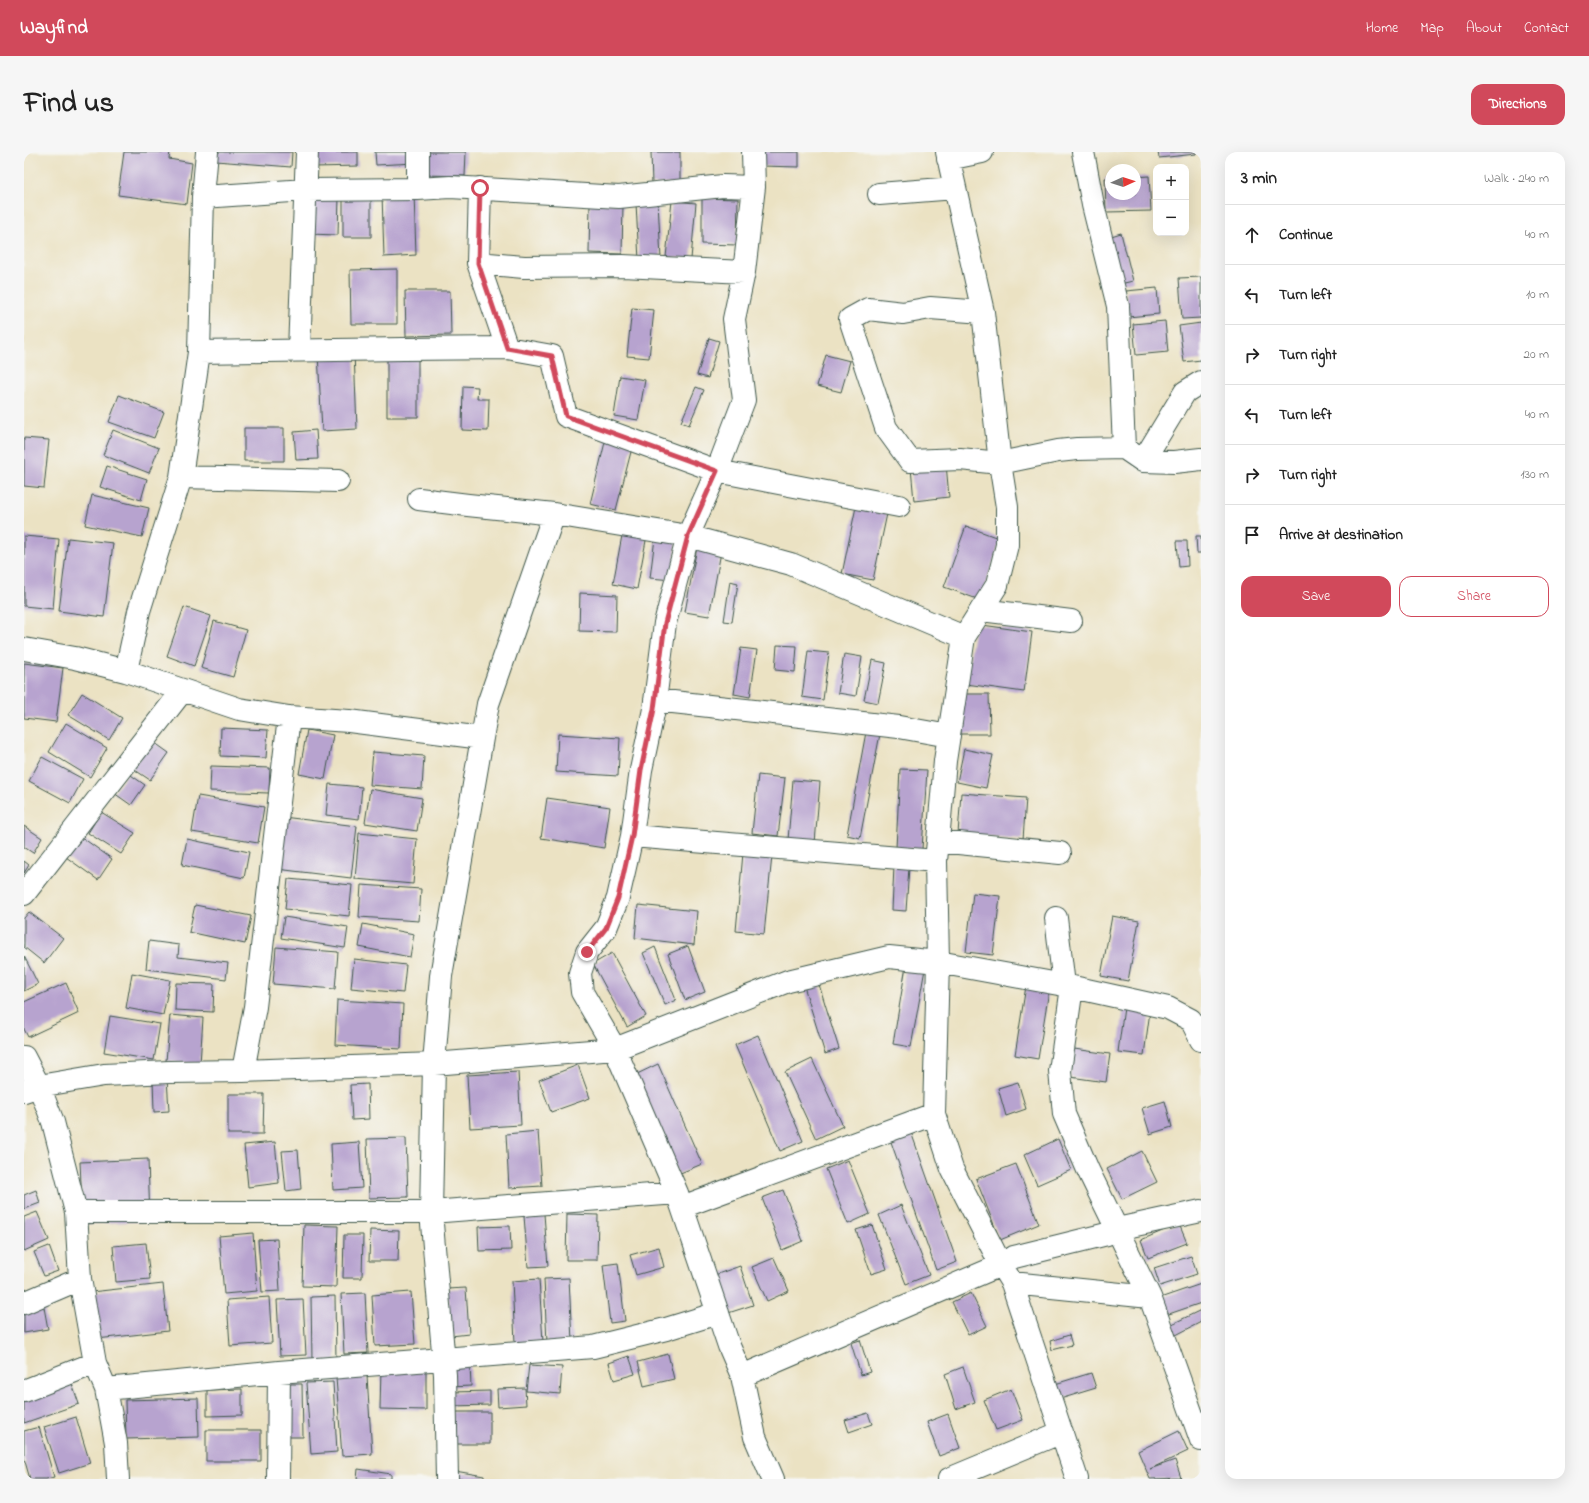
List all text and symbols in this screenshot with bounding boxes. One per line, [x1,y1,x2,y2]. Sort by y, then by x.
text: Wayfind [20,15,88,42]
text: Home [1366,18,1398,39]
text: Map [1420,18,1444,39]
text: About [1466,18,1502,39]
text: Contact [1524,18,1569,39]
text: Find us [24,84,114,125]
button: Directions [1471,84,1565,125]
north arrow [1105,164,1141,200]
map controls [1153,164,1189,236]
button: + [1153,164,1189,200]
text: 3 min [1241,166,1277,191]
text: Walk · 240 m [1484,169,1549,188]
route start [471,179,489,197]
button: − [1153,200,1189,236]
icon: ahead [1241,224,1263,246]
text: Continue [1279,224,1333,246]
text: 40 m [1525,225,1549,244]
icon: left [1241,284,1263,306]
text: Turn left [1279,284,1332,306]
text: 10 m [1526,285,1549,304]
icon: right [1241,344,1263,366]
text: Turn right [1279,344,1337,366]
text: 20 m [1524,345,1549,364]
icon: left [1241,404,1263,426]
text: Turn left [1279,404,1332,426]
text: 40 m [1525,405,1549,424]
icon: right [1241,464,1263,486]
text: Turn right [1279,464,1337,486]
text: 130 m [1521,465,1549,484]
icon: arrive [1241,524,1263,546]
text: Arrive at destination [1279,524,1403,546]
button: Save [1241,576,1391,617]
button: Share [1399,576,1549,617]
route end [578,943,596,961]

